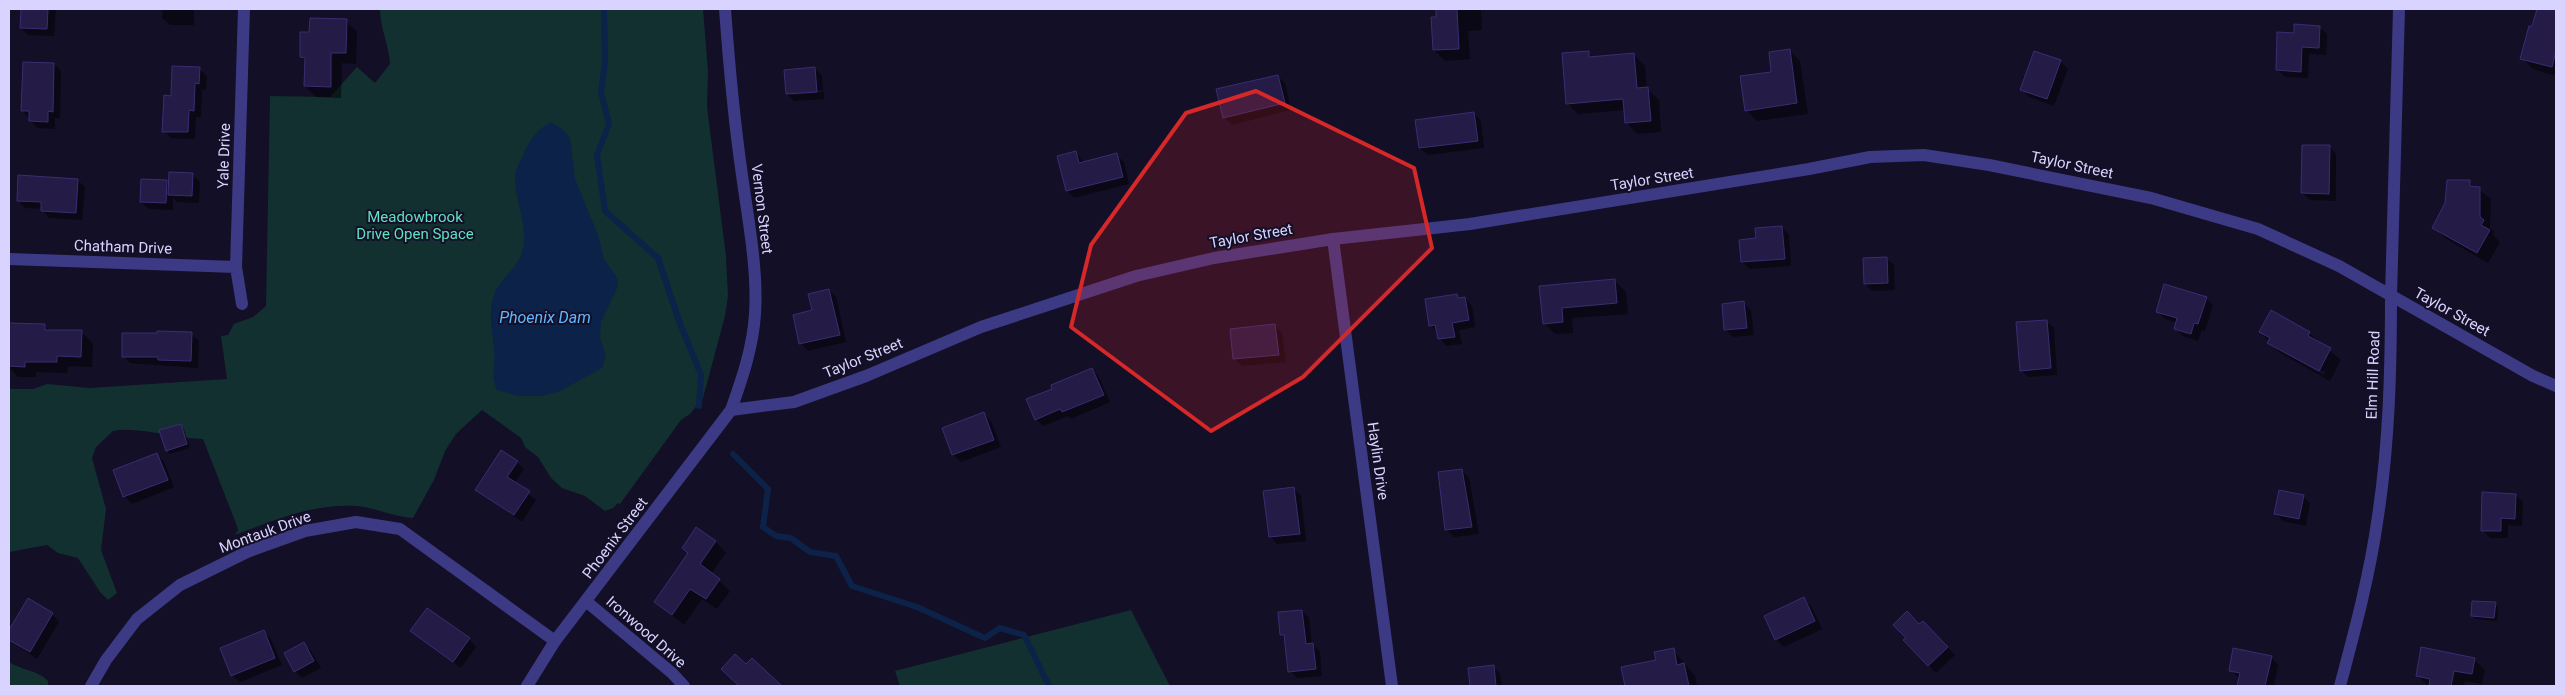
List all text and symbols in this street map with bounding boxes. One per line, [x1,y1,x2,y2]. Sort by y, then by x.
street label: Yale Drive [214,123,234,189]
street label: Taylor Street [2029,147,2115,183]
street label: Vernon Street [748,163,776,255]
street label: Taylor Street [1609,164,1695,194]
park label: Meadowbrook Drive Open Space [356,208,474,243]
street label: Taylor Street [1208,220,1294,252]
street label: Chatham Drive [74,236,172,258]
street label: Taylor Street [2411,284,2493,340]
water label: Phoenix Dam [499,308,591,327]
street label: Elm Hill Road [2362,330,2384,420]
street label: Taylor Street [821,334,905,382]
street label: Haylin Drive [1364,421,1392,501]
street label: Phoenix Street [579,494,651,582]
street label: Montauk Drive [217,507,313,557]
street label: Ironwood Drive [602,592,690,672]

